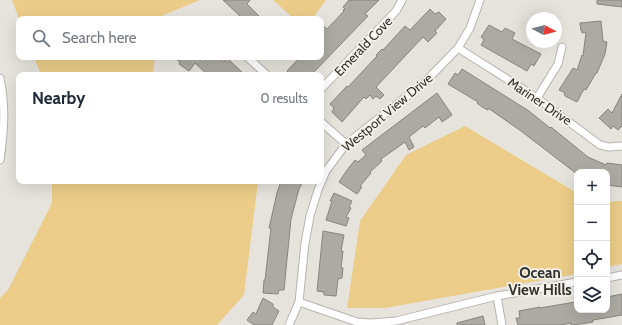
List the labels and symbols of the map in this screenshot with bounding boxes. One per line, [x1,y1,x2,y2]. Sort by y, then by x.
north arrow [526,12,562,48]
street label: Emerald Cove [331,13,396,79]
street label: Westport View Drive [338,69,436,155]
street label: Mariner Drive [505,74,575,128]
district label: Ocean View Hills [508,264,572,299]

